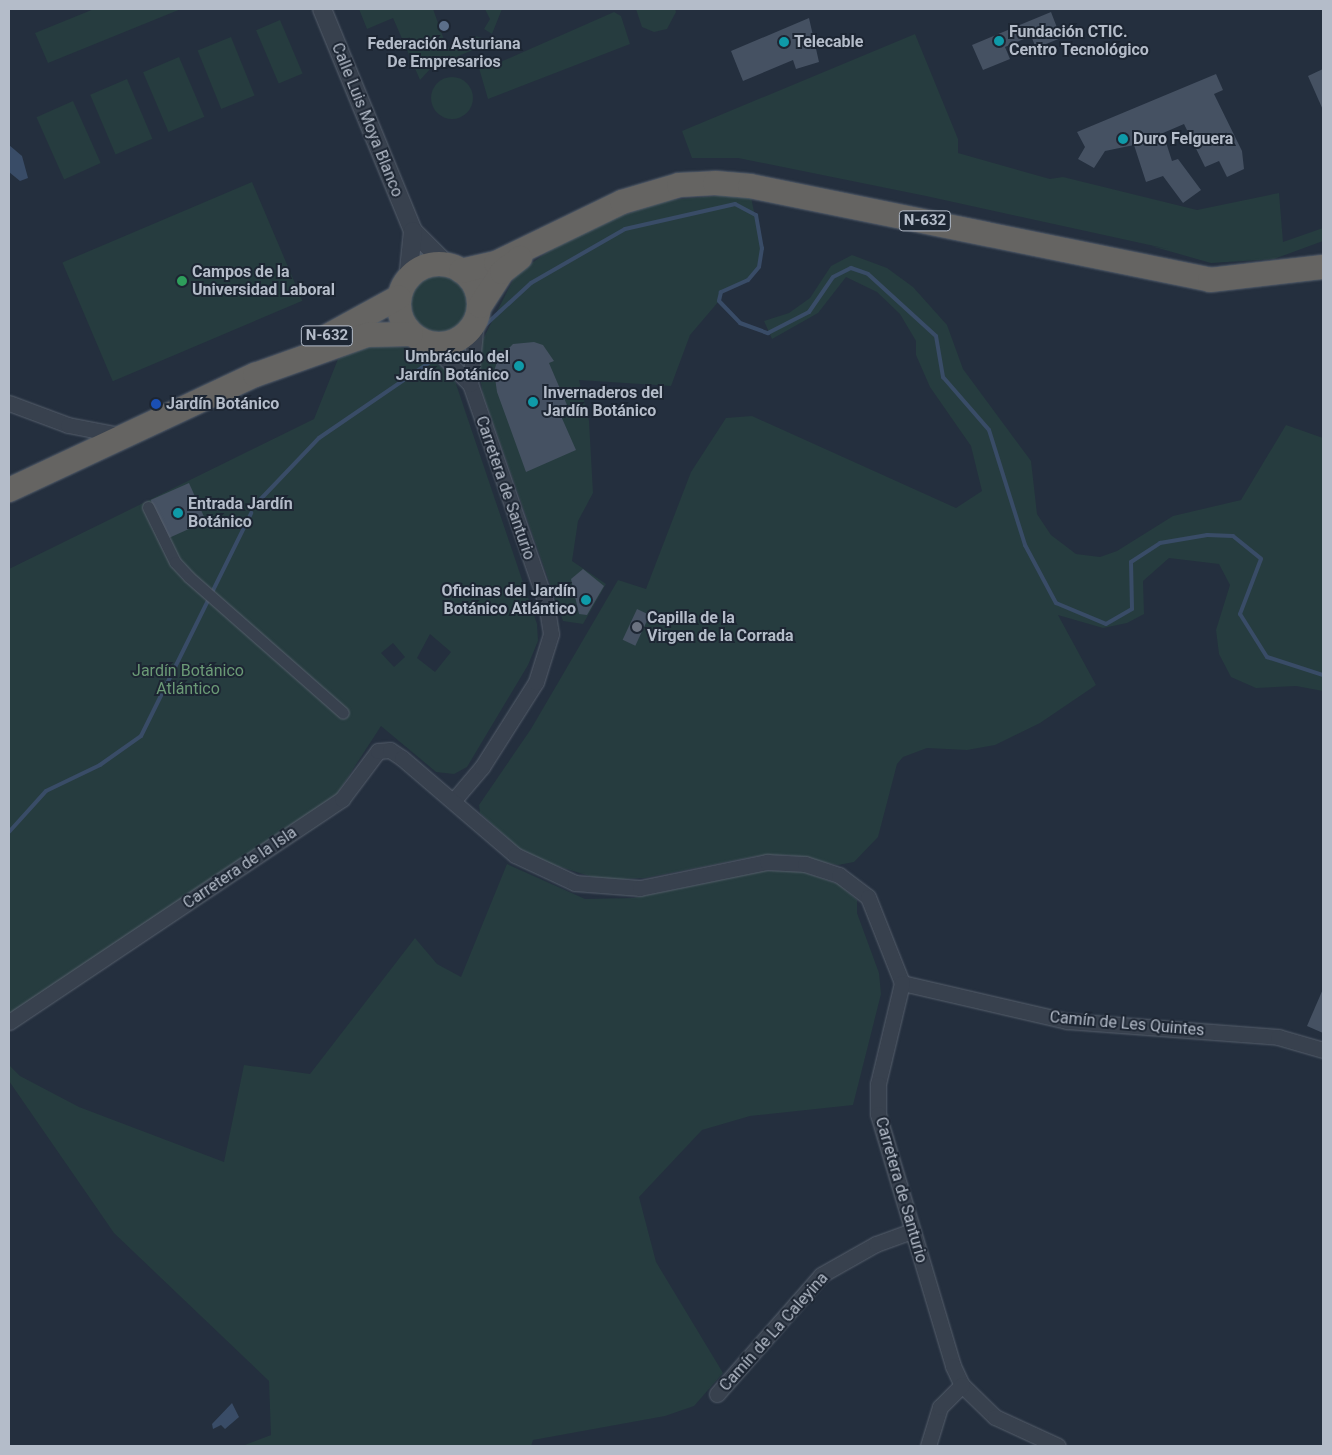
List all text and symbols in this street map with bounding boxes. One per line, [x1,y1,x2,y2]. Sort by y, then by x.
marker: Federación Asturiana De Empresarios [438,20,450,32]
place label: Fundación CTIC. Centro Tecnológico [1009,22,1149,60]
place label: Telecable [794,32,863,52]
place label: Federación Asturiana De Empresarios [367,34,521,72]
marker: Fundación CTIC. Centro Tecnológico [993,35,1005,47]
marker: Telecable [778,36,790,48]
street label: Calle Luis Moya Blanco [327,40,407,200]
place label: Duro Felguera [1133,129,1233,149]
marker: Duro Felguera [1117,133,1129,145]
road number: N-632 [899,208,951,234]
place label: Campos de la Universidad Laboral [192,262,335,300]
marker: Campos de la Universidad Laboral [176,275,188,287]
road number: N-632 [301,324,353,348]
place label: Umbráculo del Jardín Botánico [396,347,509,385]
marker: Umbráculo del Jardín Botánico [513,360,525,372]
place label: Invernaderos del Jardín Botánico [543,383,663,421]
place label: Jardín Botánico [166,394,279,414]
marker: Invernaderos del Jardín Botánico [527,396,539,408]
marker: Jardín Botánico [150,398,162,410]
street label: Carretera de Santurio [471,414,539,562]
place label: Entrada Jardín Botánico [188,494,293,532]
marker: Entrada Jardín Botánico [172,507,184,519]
place label: Oficinas del Jardín Botánico Atlántico [442,581,576,619]
marker: Oficinas del Jardín Botánico Atlántico [580,594,592,606]
place label: Capilla de la Virgen de la Corrada [647,608,794,646]
marker: Capilla de la Virgen de la Corrada [631,621,643,633]
park label: Jardín Botánico Atlántico [132,661,244,699]
street label: Carretera de la Isla [179,823,301,913]
street label: Camín de Les Quintes [1049,1008,1205,1040]
street label: Carretera de Santurio [871,1115,931,1265]
street label: Camín de La Caleyina [716,1269,832,1395]

